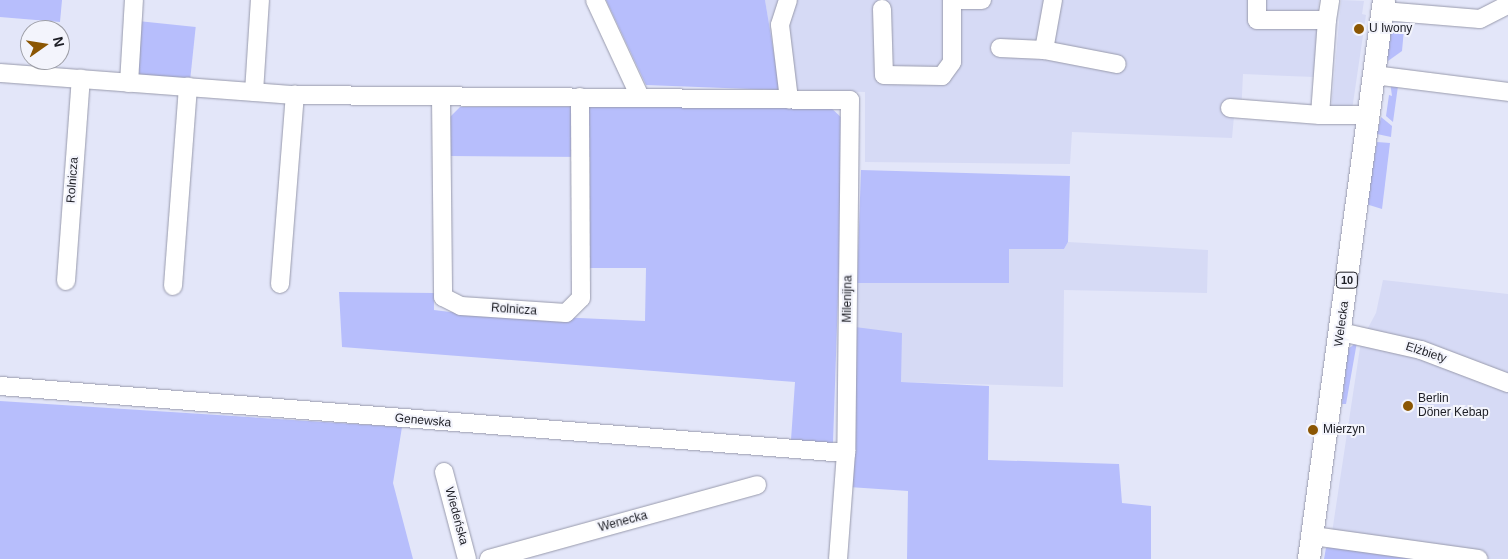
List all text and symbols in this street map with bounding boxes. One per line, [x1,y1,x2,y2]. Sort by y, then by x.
north arrow [20,20,70,70]
place label: U Iwony [1369,22,1412,36]
marker: U Iwony [1353,23,1365,35]
text: N [50,35,68,49]
street label: Rolnicza [64,157,82,203]
road number: 10 [1336,272,1358,288]
street label: Milenijna [840,275,856,323]
street label: Welecka [1332,300,1352,348]
street label: Rolnicza [491,301,537,319]
street label: Elżbiety [1404,340,1448,366]
place label: Berlin Döner Kebap [1418,392,1489,420]
marker: Berlin Döner Kebap [1402,400,1414,412]
street label: Genewska [394,411,452,431]
place label: Mierzyn [1323,423,1365,437]
marker: Mierzyn [1307,424,1319,436]
street label: Wiedeńska [441,485,471,547]
street label: Wenecka [597,509,649,535]

